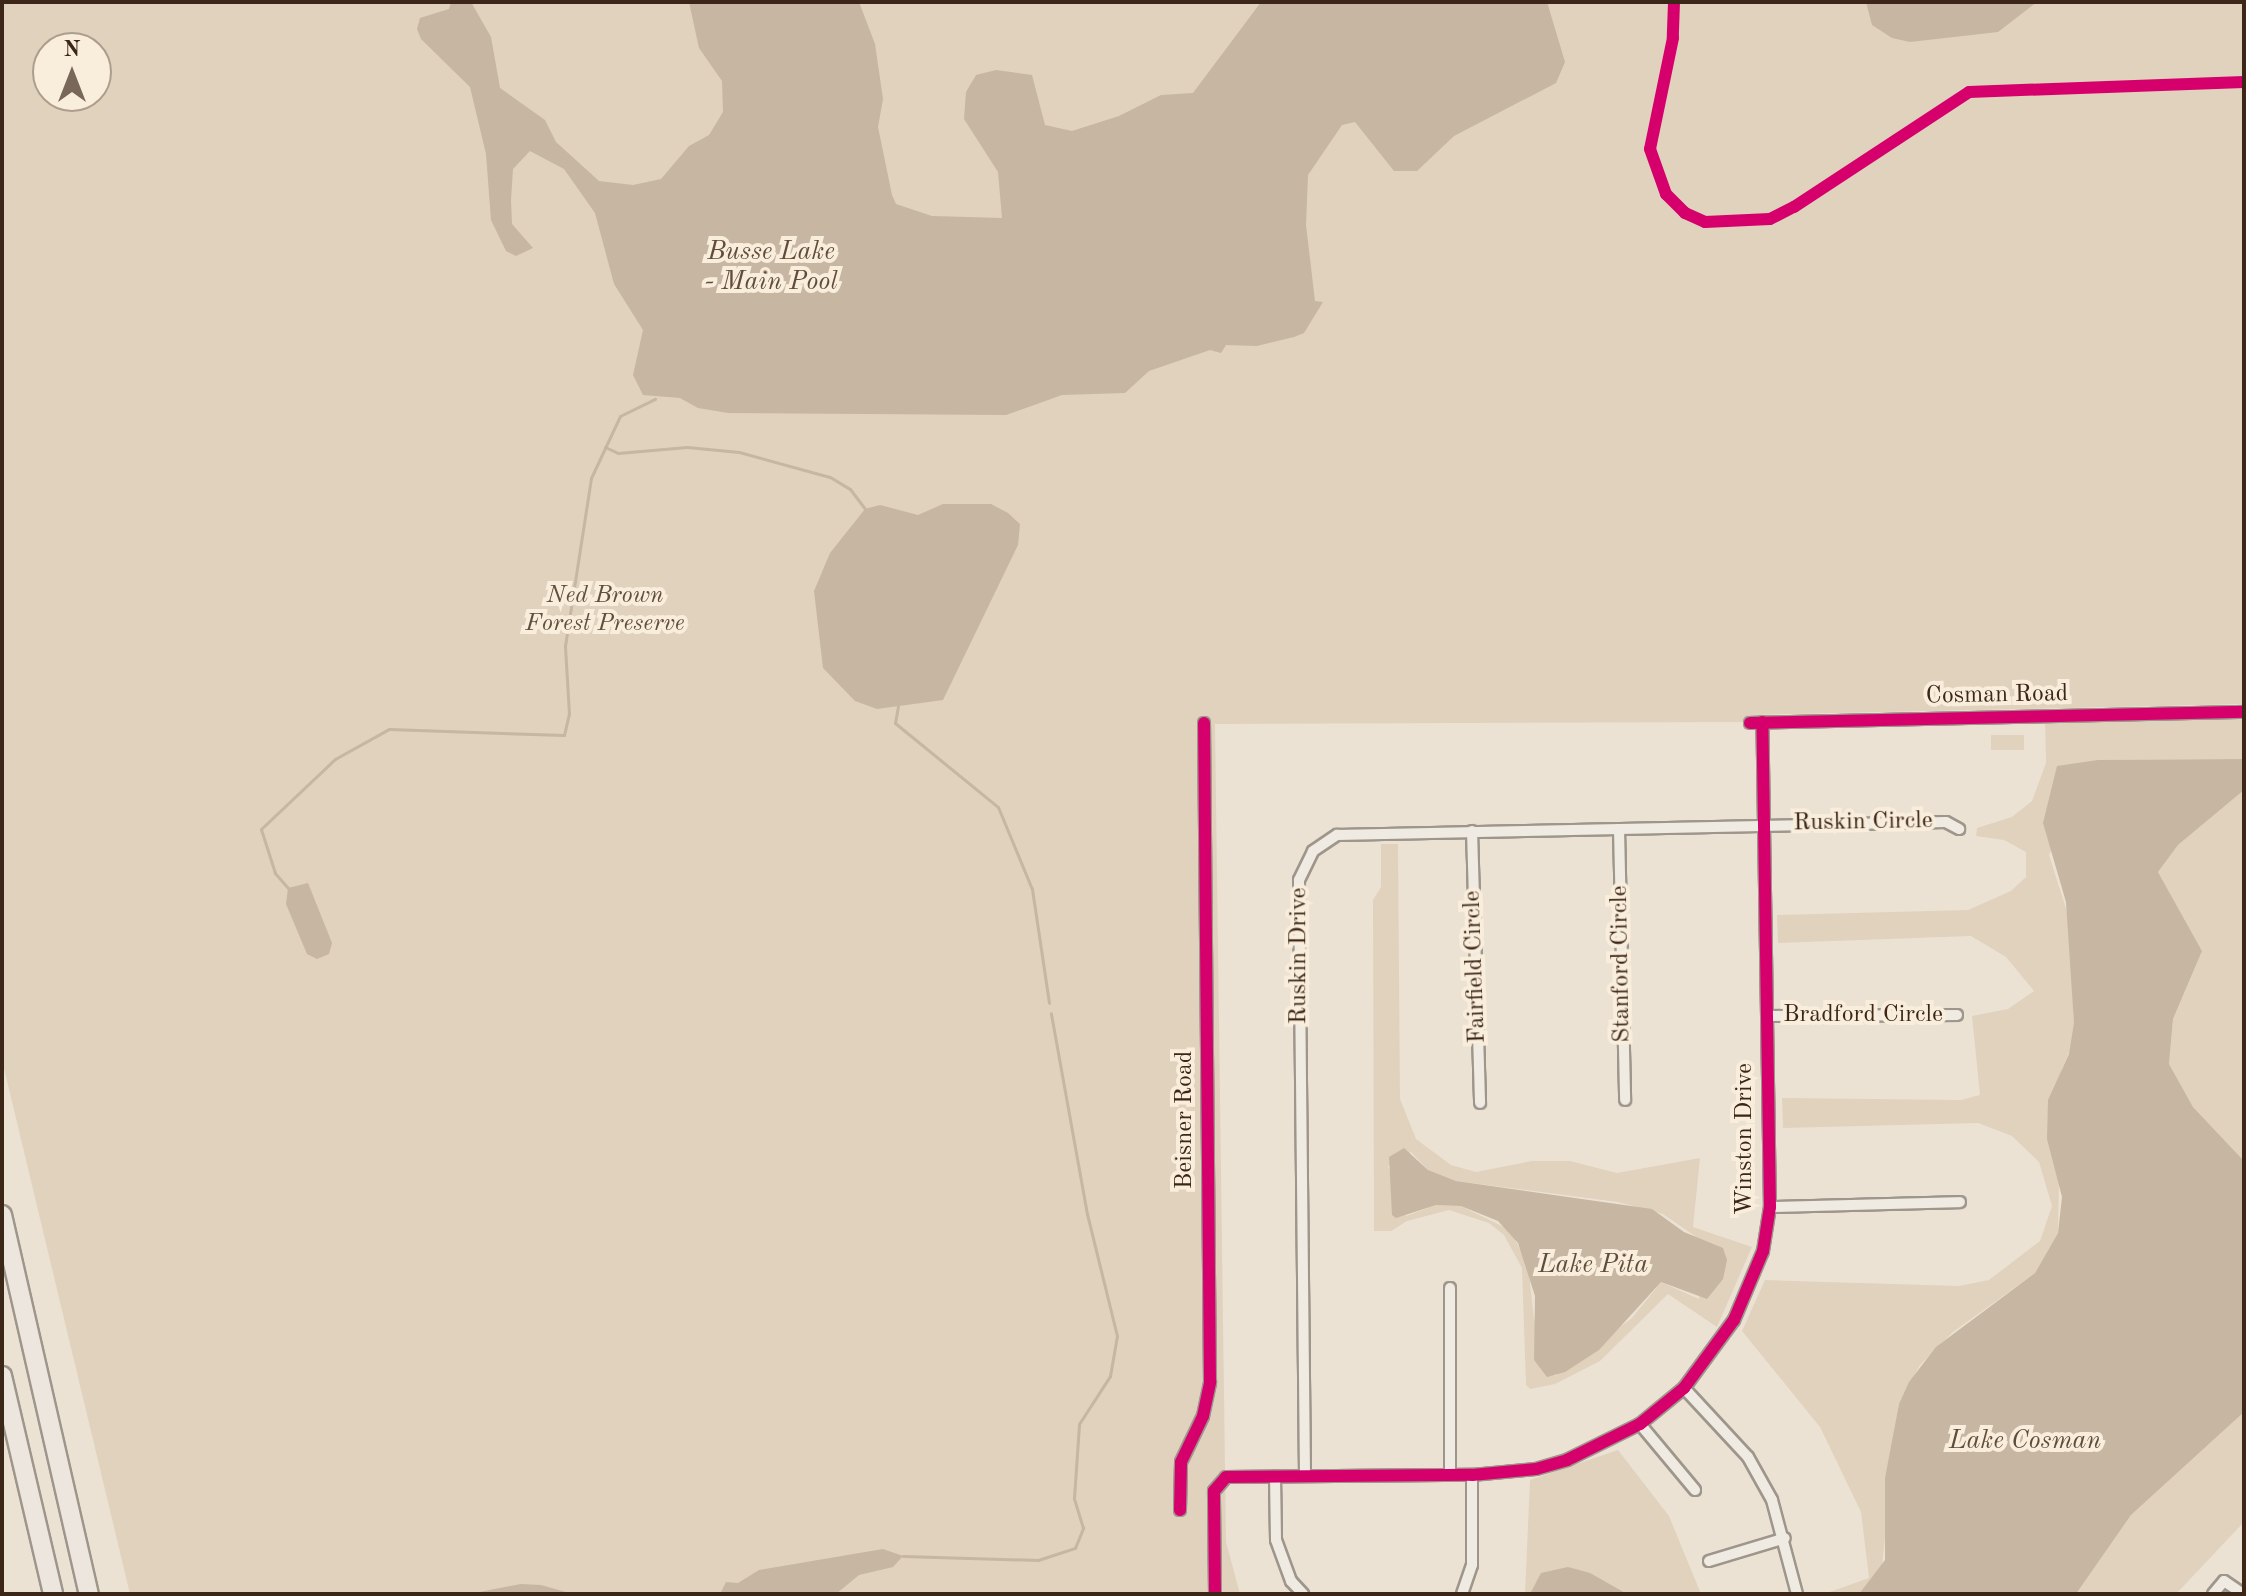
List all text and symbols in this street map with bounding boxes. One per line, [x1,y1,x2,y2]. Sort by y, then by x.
north arrow [32,32,112,112]
text: N [64,39,80,61]
water label: Busse Lake - Main Pool [704,237,838,298]
park label: Ned Brown Forest Preserve [525,583,685,639]
street label: Cosman Road [1926,680,2068,712]
street label: Ruskin Circle [1793,807,1933,839]
street label: Stanford Circle [1606,885,1638,1043]
street label: Ruskin Drive [1286,888,1314,1024]
street label: Fairfield Circle [1459,890,1493,1044]
street label: Bradford Circle [1783,1002,1943,1030]
street label: Beisner Road [1172,1051,1200,1189]
street label: Winston Drive [1732,1063,1760,1215]
water label: Lake Pita [1538,1250,1648,1282]
water label: Lake Cosman [1949,1426,2101,1458]

